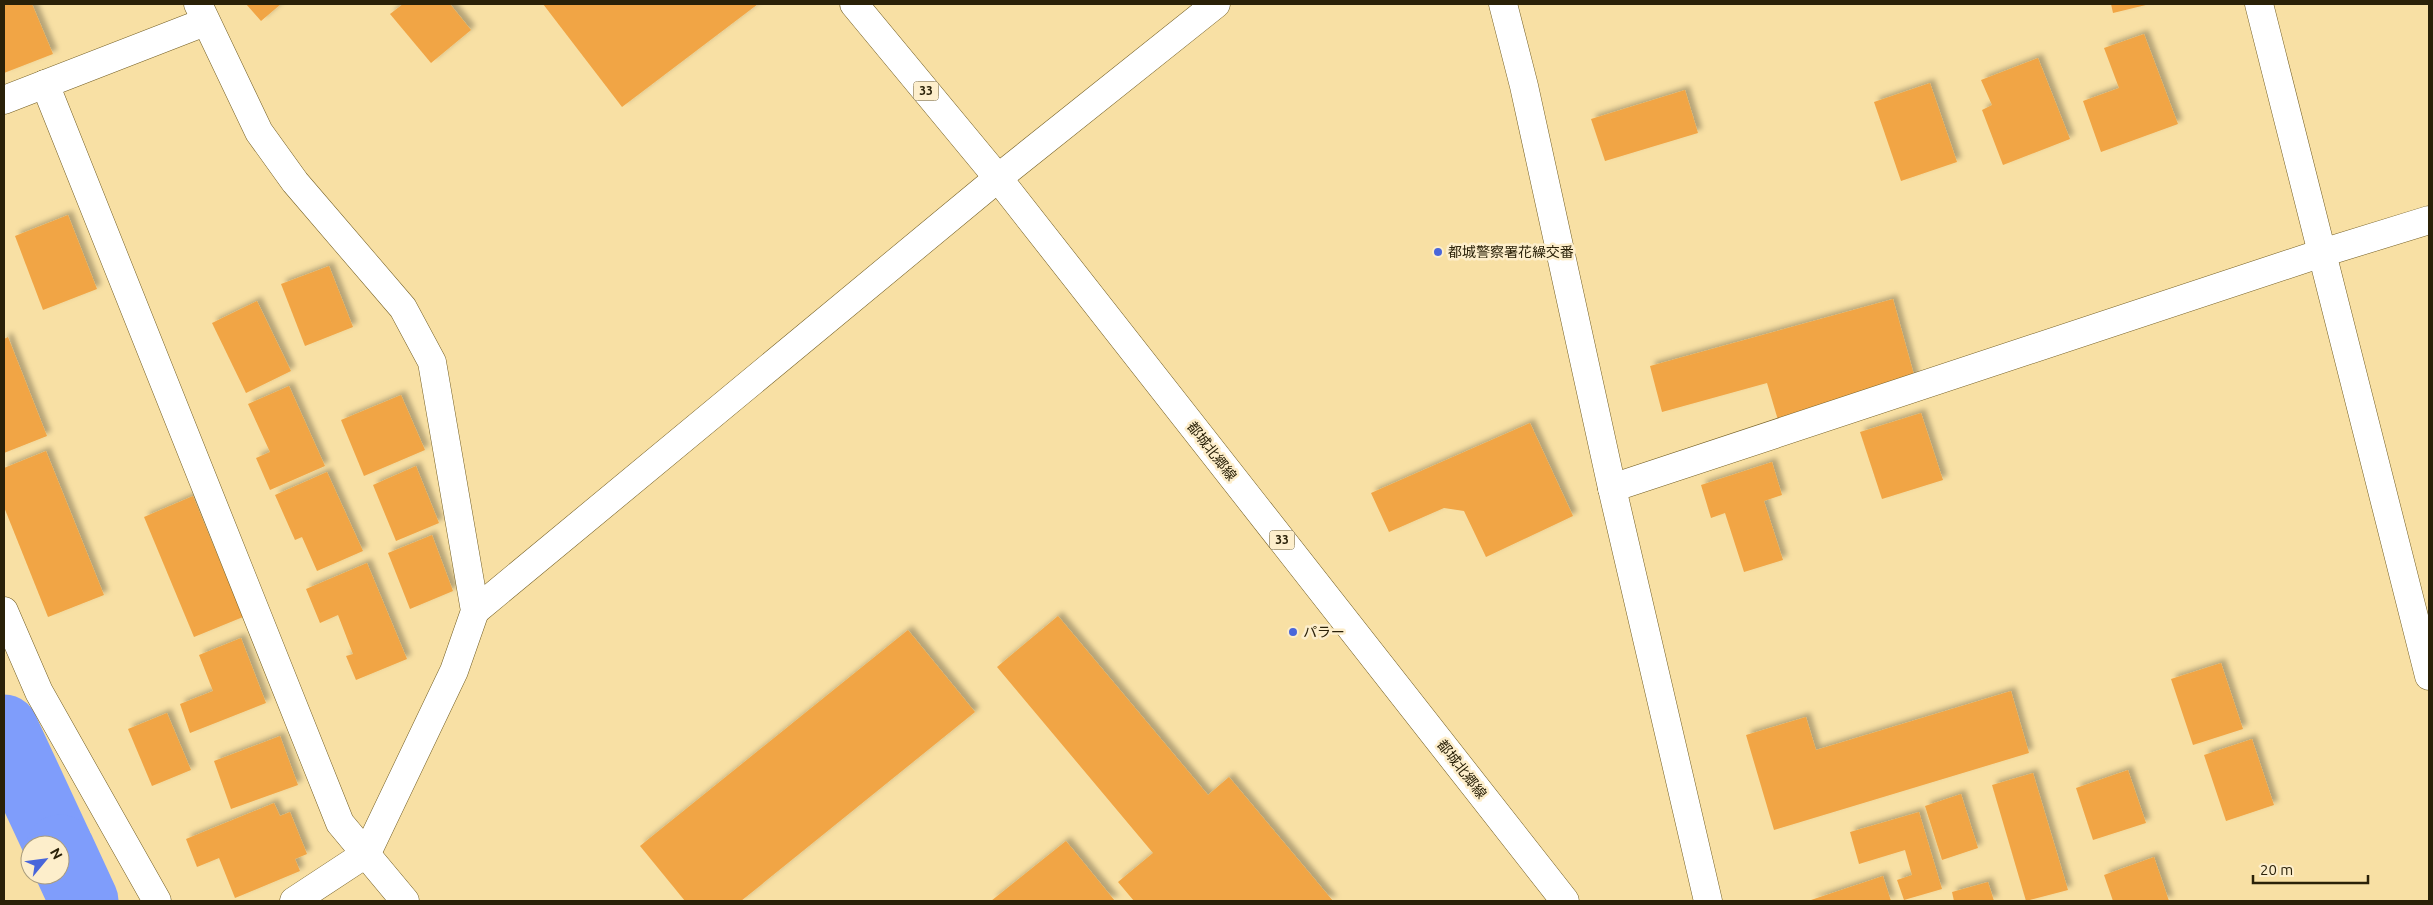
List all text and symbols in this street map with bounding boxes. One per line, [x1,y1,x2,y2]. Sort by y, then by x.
road number: 33 [914,82,938,100]
place label: 都城警察署花繰交番 [1448,244,1574,260]
marker: 都城警察署花繰交番 [1432,246,1444,258]
street label: 都城北郷線 [1184,418,1240,484]
road number: 33 [1270,530,1294,550]
place label: パラー [1303,624,1345,640]
marker: パラー [1287,626,1299,638]
street label: 都城北郷線 [1434,736,1490,802]
north arrow [20,835,70,885]
text: N [47,845,66,862]
scale bar [2253,852,2368,884]
text: 20 m [2260,861,2293,878]

